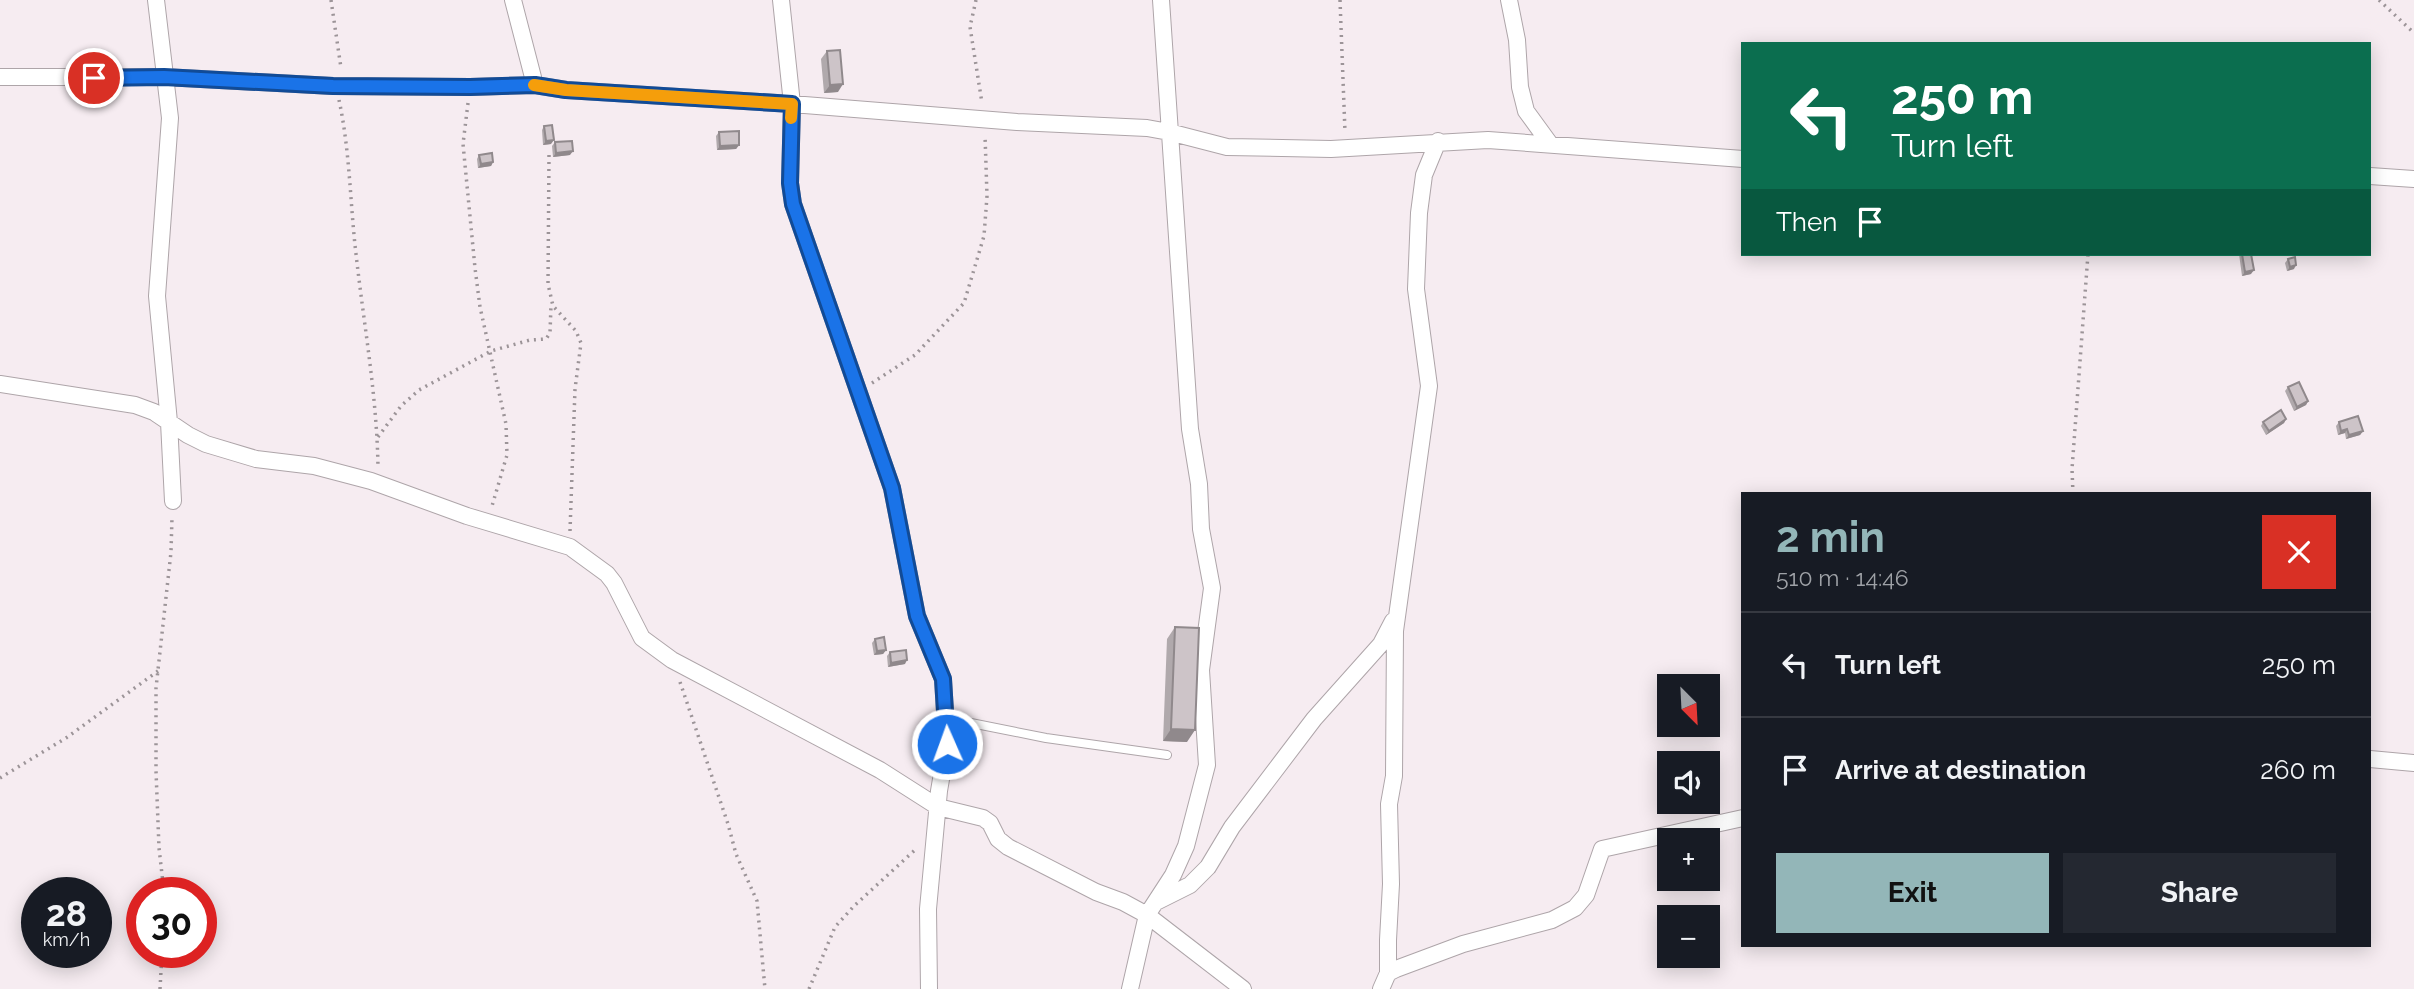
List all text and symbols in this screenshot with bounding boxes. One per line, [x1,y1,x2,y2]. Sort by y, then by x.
pin [64,48,124,108]
icon: arrive [75,59,113,97]
text: 250 m [1891,68,2033,125]
icon: left [1776,70,1867,161]
text: Turn left [1891,127,2013,164]
icon: arrive [1851,203,1889,241]
text: Then [1776,207,1837,237]
text: 2 min [1776,513,1885,562]
button: close [2262,515,2336,589]
text: 510 m · 14:46 [1776,564,1909,591]
icon: left [1776,646,1814,684]
text: Turn left [1835,650,1941,680]
text: 250 m [2262,650,2336,680]
north arrow [1657,674,1720,737]
map controls [1657,674,1720,968]
position arrow [910,707,984,781]
button: sound [1657,751,1720,814]
icon: arrive [1776,751,1814,789]
text: Arrive at destination [1835,755,2086,785]
text: 260 m [2260,755,2336,785]
button: + [1657,828,1720,891]
button: Exit [1776,853,2049,933]
button: Share [2063,853,2336,933]
speed limit sign: 30 [126,877,217,968]
text: 28 [46,893,87,934]
button: − [1657,905,1720,968]
text: km/h [43,929,90,950]

